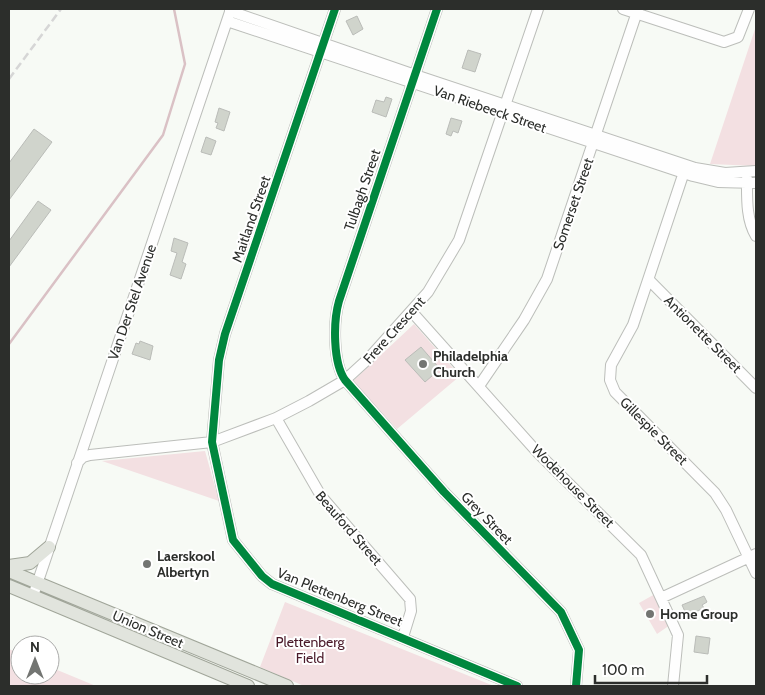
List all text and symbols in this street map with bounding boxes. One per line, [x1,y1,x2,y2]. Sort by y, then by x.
street label: Van Riebeeck Street [431,81,549,137]
street label: Tulbagh Street [340,147,384,233]
street label: Somerset Street [549,155,597,253]
street label: Maitland Street [228,173,274,265]
street label: Van Der Stel Avenue [104,242,160,362]
street label: Antionette Street [660,291,746,377]
street label: Frere Crescent [359,292,429,367]
place label: Philadelphia Church [433,347,508,381]
marker: Philadelphia Church [417,358,429,370]
street label: Gillespie Street [616,393,692,469]
street label: Wodehouse Street [528,441,618,531]
street label: Beauford Street [312,487,386,569]
street label: Grey Street [457,488,517,548]
place label: Laerskool Albertyn [157,547,215,581]
marker: Laerskool Albertyn [141,558,153,570]
street label: Van Plettenberg Street [275,564,406,631]
place label: Home Group [660,605,738,623]
street label: Union Street [110,606,186,652]
marker: Home Group [644,608,656,620]
park label: Plettenberg Field [276,633,346,667]
north arrow [10,635,60,685]
text: N [30,638,40,656]
scale bar [595,652,708,684]
text: 100 m [602,661,644,679]

